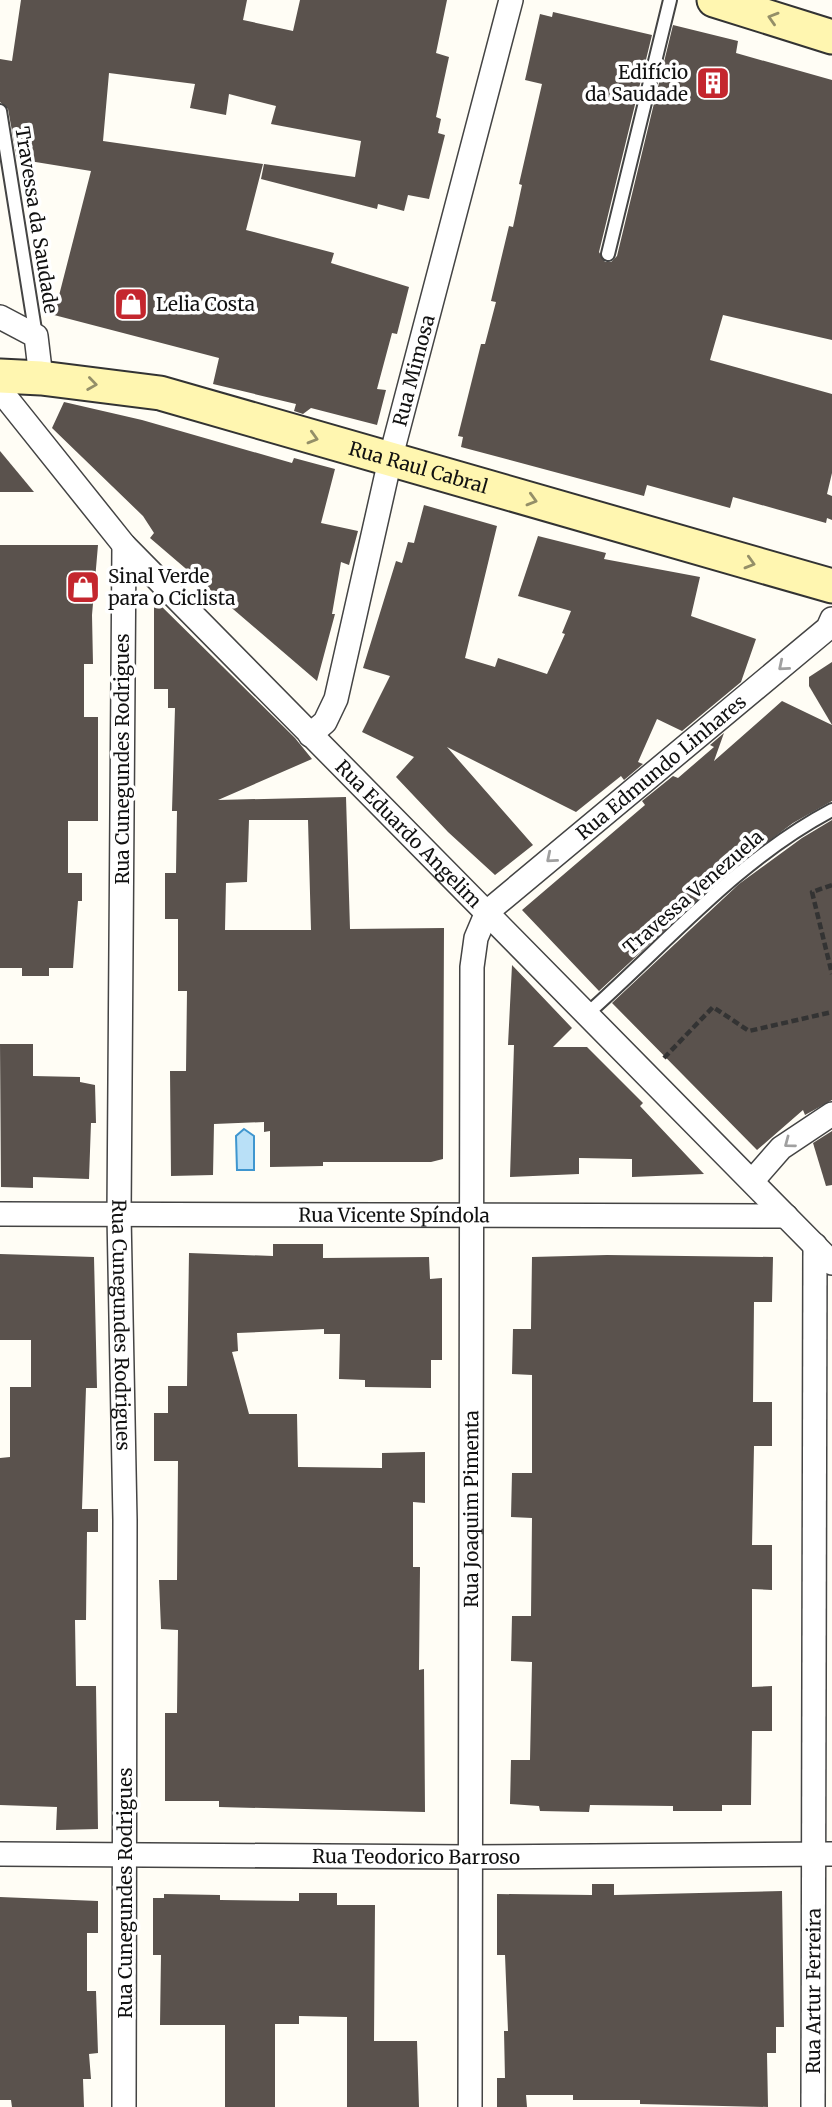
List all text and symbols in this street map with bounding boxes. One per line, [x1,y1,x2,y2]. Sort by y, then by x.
one-way arrow [767,12,779,27]
place label: Edifício da Saudade [585,60,688,106]
building icon: Edifício da Saudade [694,64,732,102]
street label: Travessa da Saudade [10,125,64,315]
shop icon: Lelia Costa [112,285,150,323]
place label: Lelia Costa [156,292,255,316]
street label: Rua Mimosa [387,312,440,429]
one-way arrow [86,377,98,392]
one-way arrow [307,429,319,444]
street label: Rua Raul Cabral [346,436,491,499]
one-way arrow [525,492,537,507]
one-way arrow [744,555,756,569]
place label: Sinal Verde para o Ciclista [108,564,235,610]
shop icon: Sinal Verde para o Ciclista [64,568,102,606]
street label: Rua Cunegundes Rodrigues [110,633,134,885]
one-way arrow [778,657,791,670]
street label: Rua Edmundo Linhares [571,689,751,845]
street label: Rua Eduardo Angelim [331,755,487,913]
street label: Travessa Venezuela [618,825,768,959]
one-way arrow [547,850,560,862]
one-way arrow [784,1134,797,1147]
street label: Rua Cunegundes Rodrigues [107,1199,136,1451]
street label: Rua Vicente Spíndola [298,1203,490,1227]
street label: Rua Joaquim Pimenta [459,1410,483,1608]
street label: Rua Cunegundes Rodrigues [113,1767,137,2019]
street label: Rua Teodorico Barroso [312,1844,520,1869]
street label: Rua Artur Ferreira [801,1908,825,2074]

